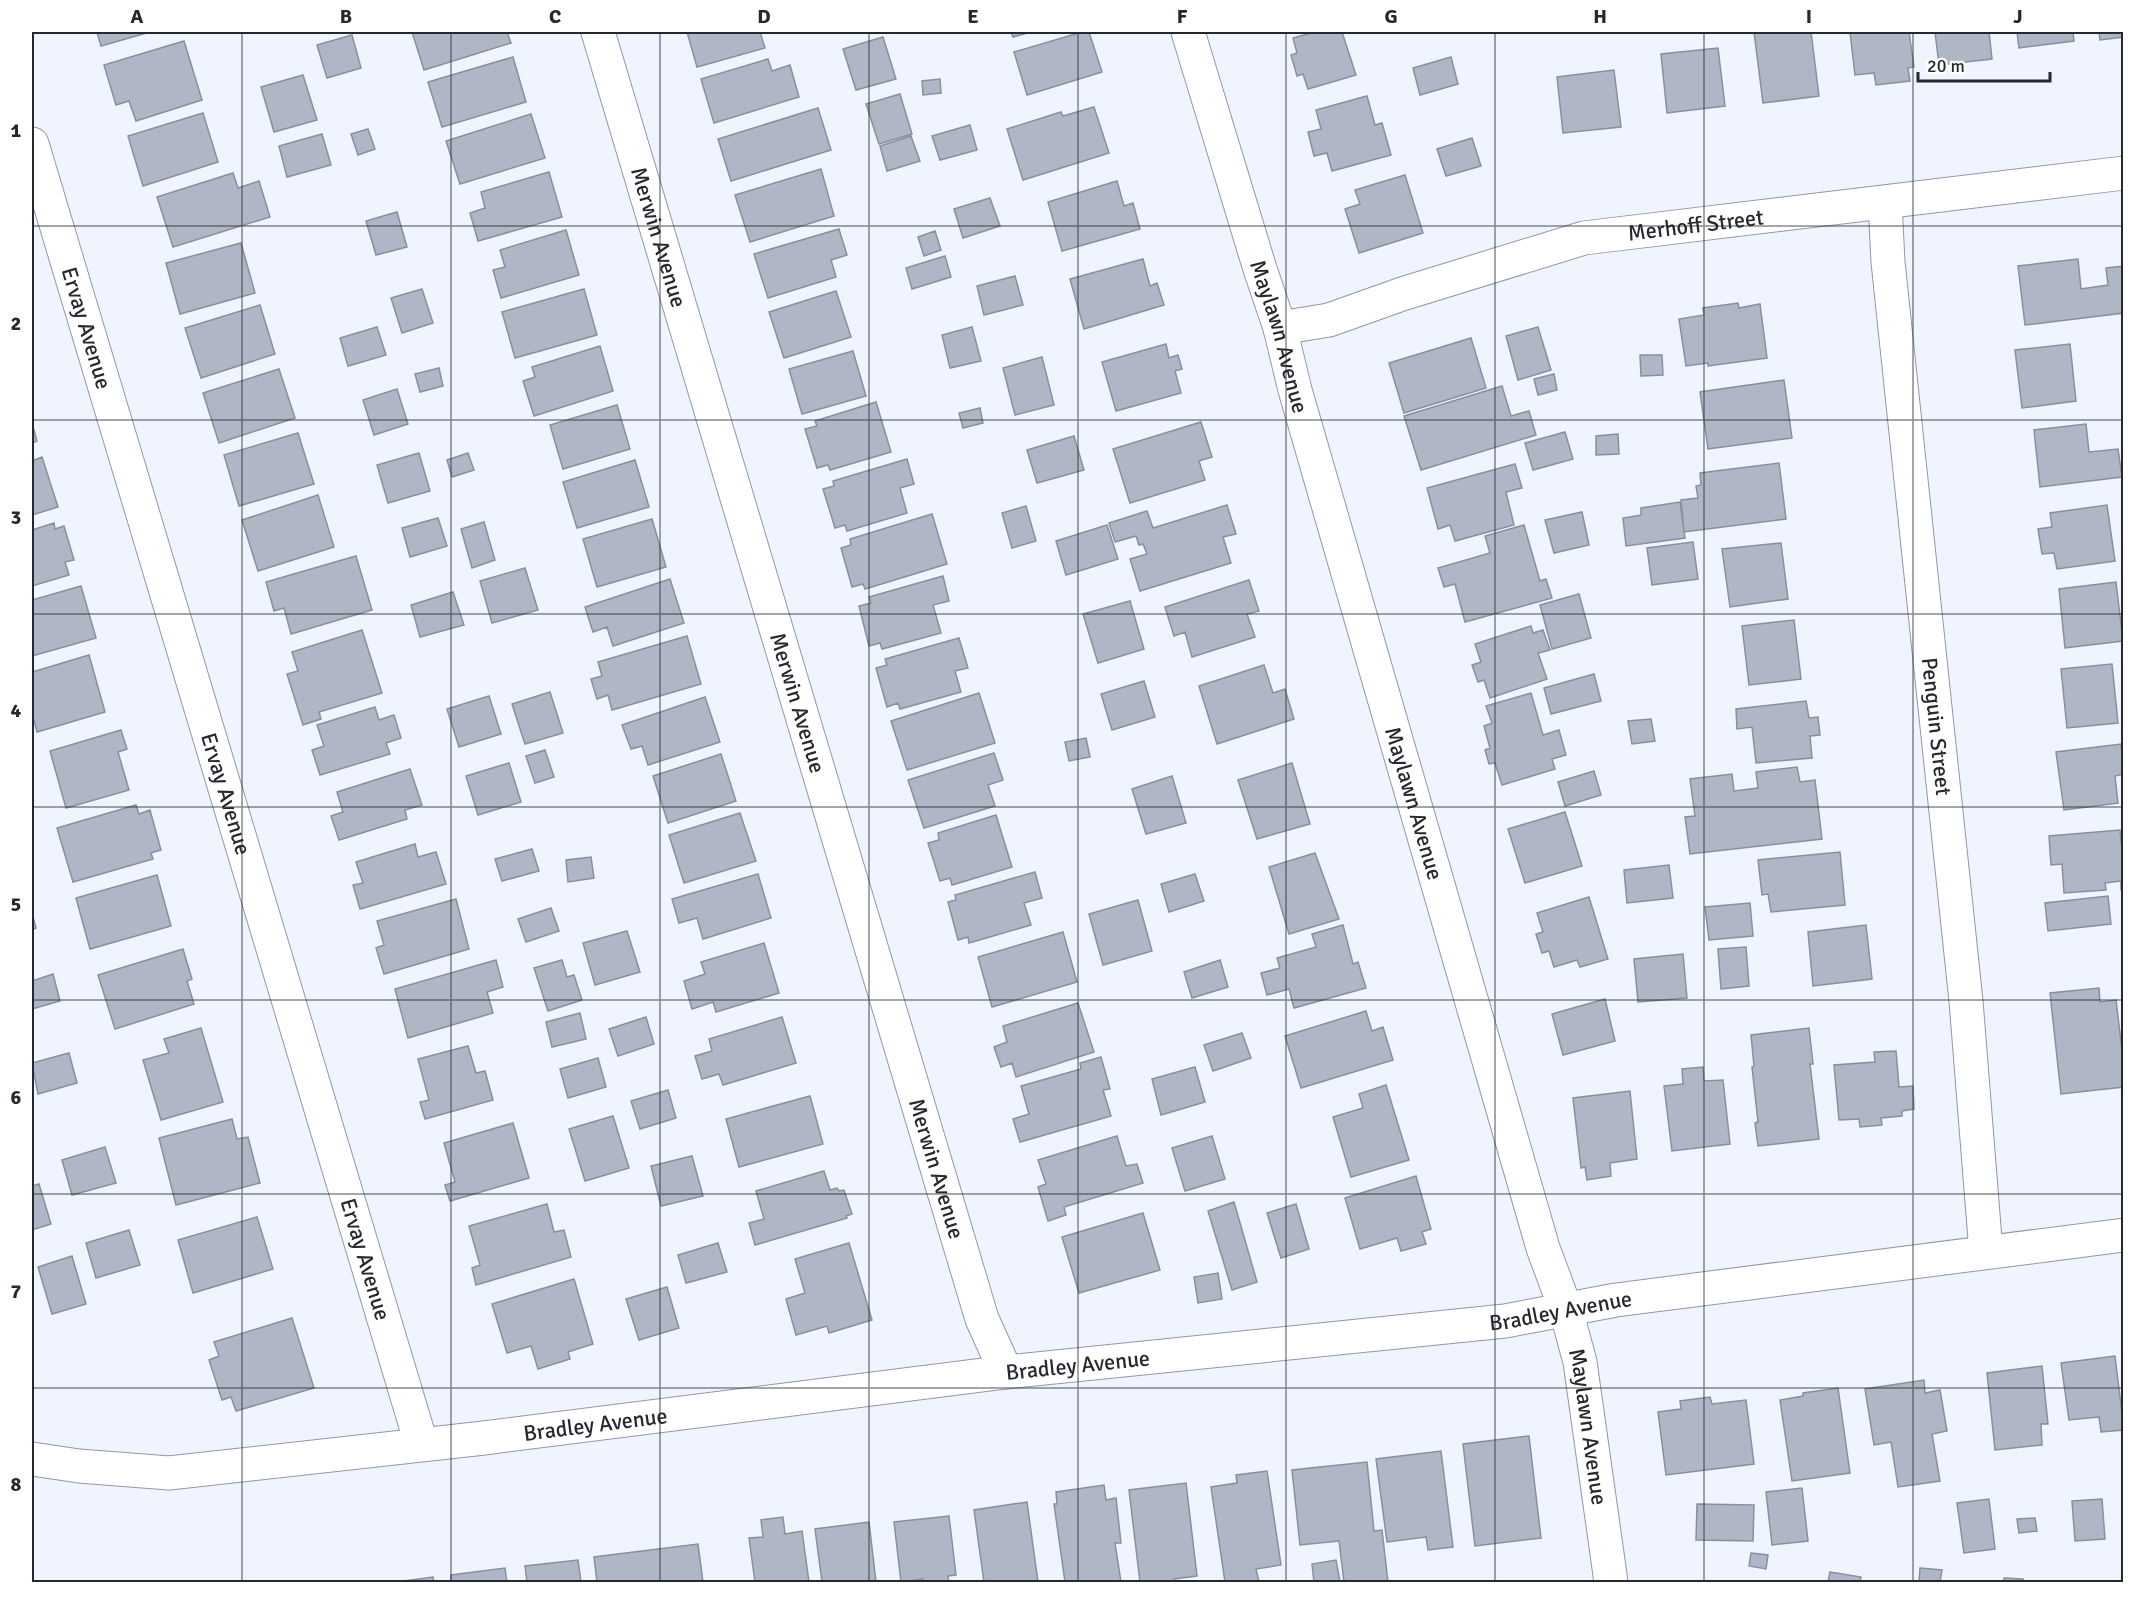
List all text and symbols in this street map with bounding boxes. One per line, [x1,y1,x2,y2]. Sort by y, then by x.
text: A [131,4,144,29]
text: B [340,4,352,29]
text: C [549,4,561,29]
text: D [757,4,771,29]
text: E [967,4,979,29]
text: F [1177,4,1188,29]
text: G [1384,4,1398,29]
text: H [1593,4,1607,29]
text: I [1806,4,1812,29]
text: J [2013,4,2023,29]
scale bar [1918,45,2050,83]
text: 20 m [1927,55,1965,77]
text: 1 [11,118,22,143]
street label: Merwin Avenue [625,164,692,311]
street label: Merhoff Street [1626,203,1765,247]
street label: Maylawn Avenue [1244,257,1314,416]
street label: Ervay Avenue [56,264,118,392]
text: 2 [11,311,21,336]
text: 3 [11,505,21,530]
street label: Merwin Avenue [764,629,831,776]
street label: Penguin Street [1916,656,1957,797]
text: 4 [11,698,22,723]
street label: Maylawn Avenue [1379,724,1449,883]
street label: Ervay Avenue [195,729,257,858]
text: 5 [11,892,21,917]
text: 6 [11,1085,22,1110]
street label: Merwin Avenue [903,1095,970,1242]
street label: Ervay Avenue [334,1195,396,1323]
text: 7 [11,1279,22,1304]
street label: Bradley Avenue [1488,1285,1634,1337]
street label: Bradley Avenue [1004,1344,1151,1386]
street label: Maylawn Avenue [1563,1345,1613,1507]
street label: Bradley Avenue [522,1402,669,1447]
text: 8 [11,1472,22,1497]

